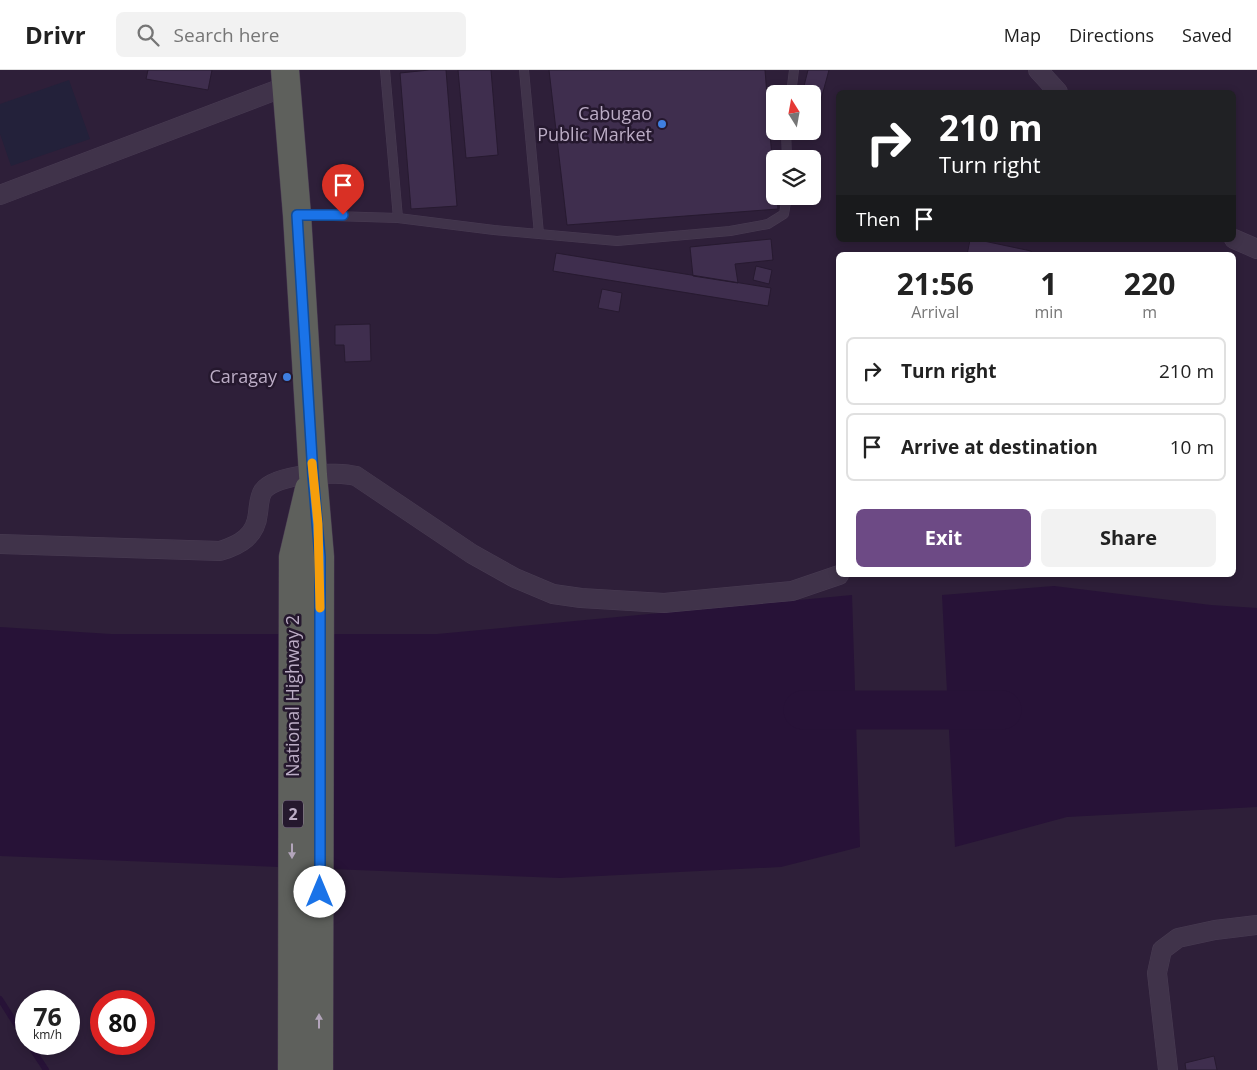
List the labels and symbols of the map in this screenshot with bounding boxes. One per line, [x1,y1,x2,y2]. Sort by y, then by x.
north arrow [766,85,821,140]
place label: Cabugao Public Market [537,101,652,146]
marker: Cabugao Public Market [656,118,668,130]
pin [322,164,364,215]
place label: Caragay [210,364,278,388]
marker: Caragay [281,371,293,383]
street label: National Highway 2 [280,615,304,777]
road number: 2 [283,801,303,828]
one-way arrow [288,843,296,859]
position arrow [293,865,345,917]
speed limit sign: 80 [90,990,155,1055]
one-way arrow [315,1013,323,1029]

